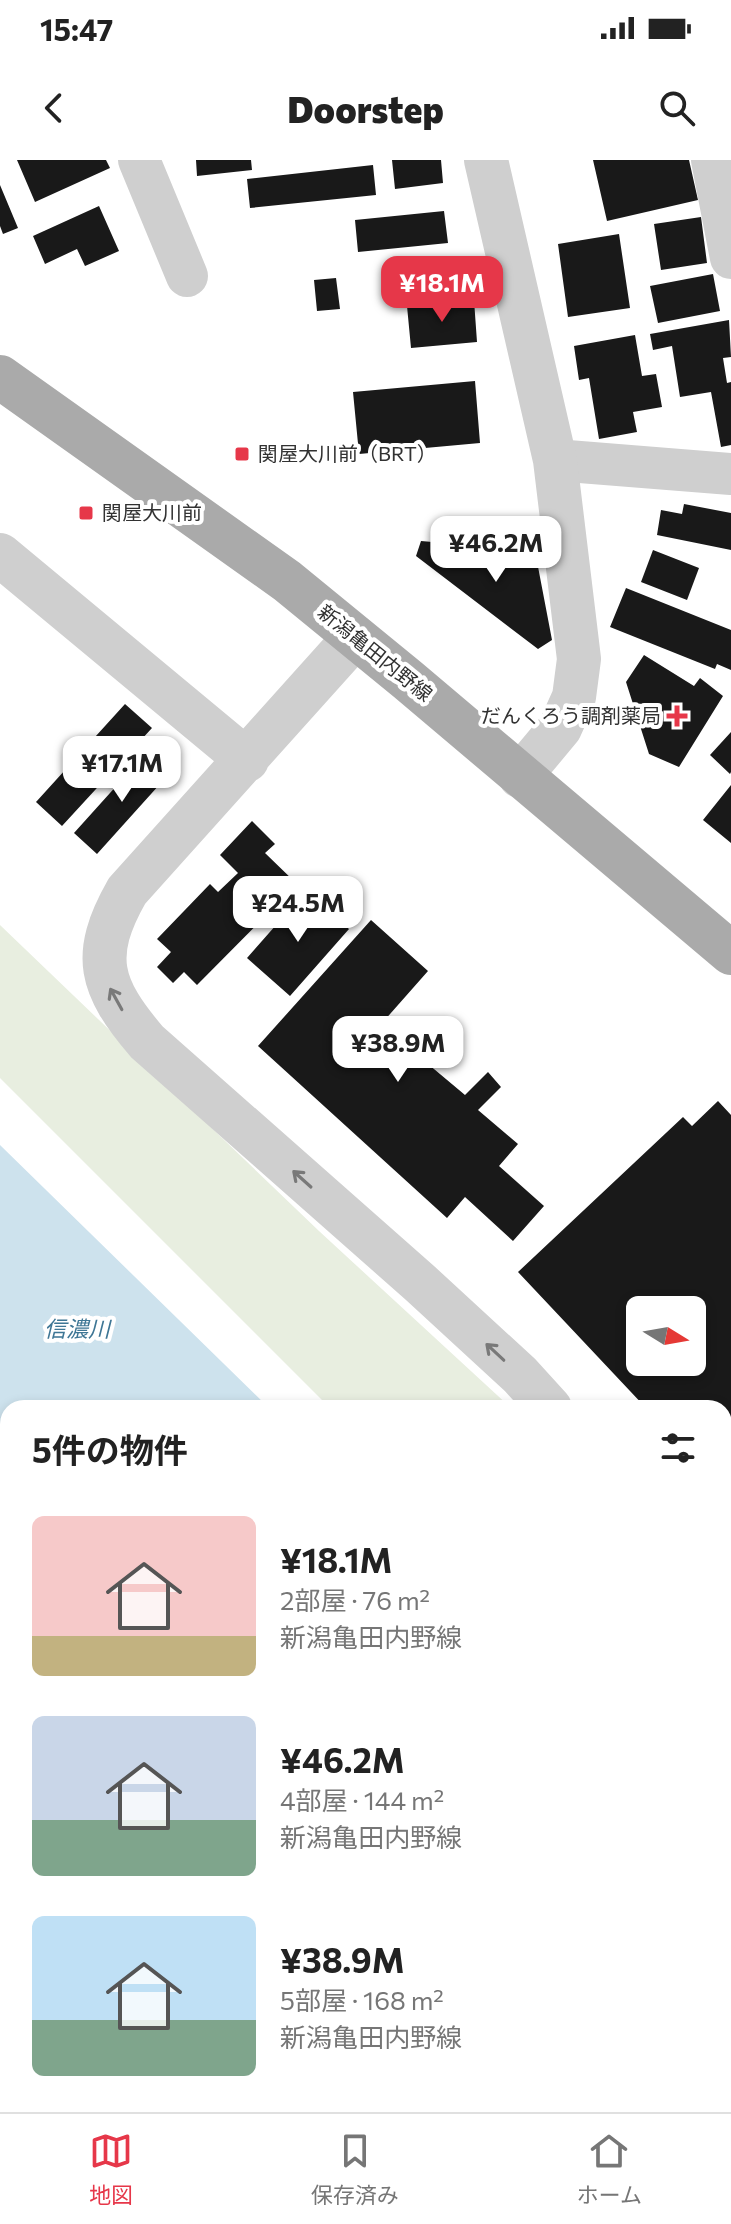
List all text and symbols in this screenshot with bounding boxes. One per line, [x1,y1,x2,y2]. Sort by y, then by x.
text: 15:47 [40,10,113,47]
icon: back [32,86,76,130]
text: Doorstep [287,86,444,130]
icon: search [655,86,699,130]
pin: ¥18.1M [377,256,507,324]
text: ¥18.1M [399,266,485,297]
place label: 関屋大川前（BRT） [258,441,437,465]
marker: 関屋大川前（BRT） [233,445,251,463]
place label: 関屋大川前 [102,500,202,524]
marker: 関屋大川前 [77,504,95,522]
pin: ¥46.2M [431,516,561,584]
text: ¥46.2M [448,526,544,557]
street label: 新潟亀田内野線 [314,599,438,706]
place label: だんくろう調剤薬局 [481,703,661,727]
marker: だんくろう調剤薬局 [668,707,686,725]
pin: ¥17.1M [57,736,187,804]
text: ¥17.1M [81,746,163,777]
pin: ¥24.5M [233,876,363,944]
text: ¥24.5M [251,886,345,917]
one-way arrow [107,988,123,1011]
pin: ¥38.9M [333,1016,463,1084]
text: ¥38.9M [350,1026,446,1057]
one-way arrow [292,1170,312,1188]
north arrow [626,1296,706,1376]
map controls [626,1296,706,1376]
water label: 信濃川 [44,1315,112,1342]
one-way arrow [485,1343,505,1362]
icon: filters [656,1426,700,1470]
text: 5件の物件 [32,1428,188,1470]
text: ¥18.1M [280,1538,392,1580]
icon: home [96,1548,192,1644]
text: 2部屋 · 76 m² [280,1584,430,1615]
text: 新潟亀田内野線 [280,1621,462,1652]
text: ¥46.2M [280,1738,405,1780]
icon: home [96,1748,192,1844]
text: 4部屋 · 144 m² [280,1784,444,1815]
text: 新潟亀田内野線 [280,1821,462,1852]
text: ¥38.9M [280,1938,405,1980]
icon: home [96,1948,192,2044]
text: 5部屋 · 168 m² [280,1984,444,2015]
text: 新潟亀田内野線 [280,2021,462,2052]
tab: 地図 [89,2129,133,2209]
tab: 保存済み [311,2129,399,2209]
tab: ホーム [577,2129,642,2209]

